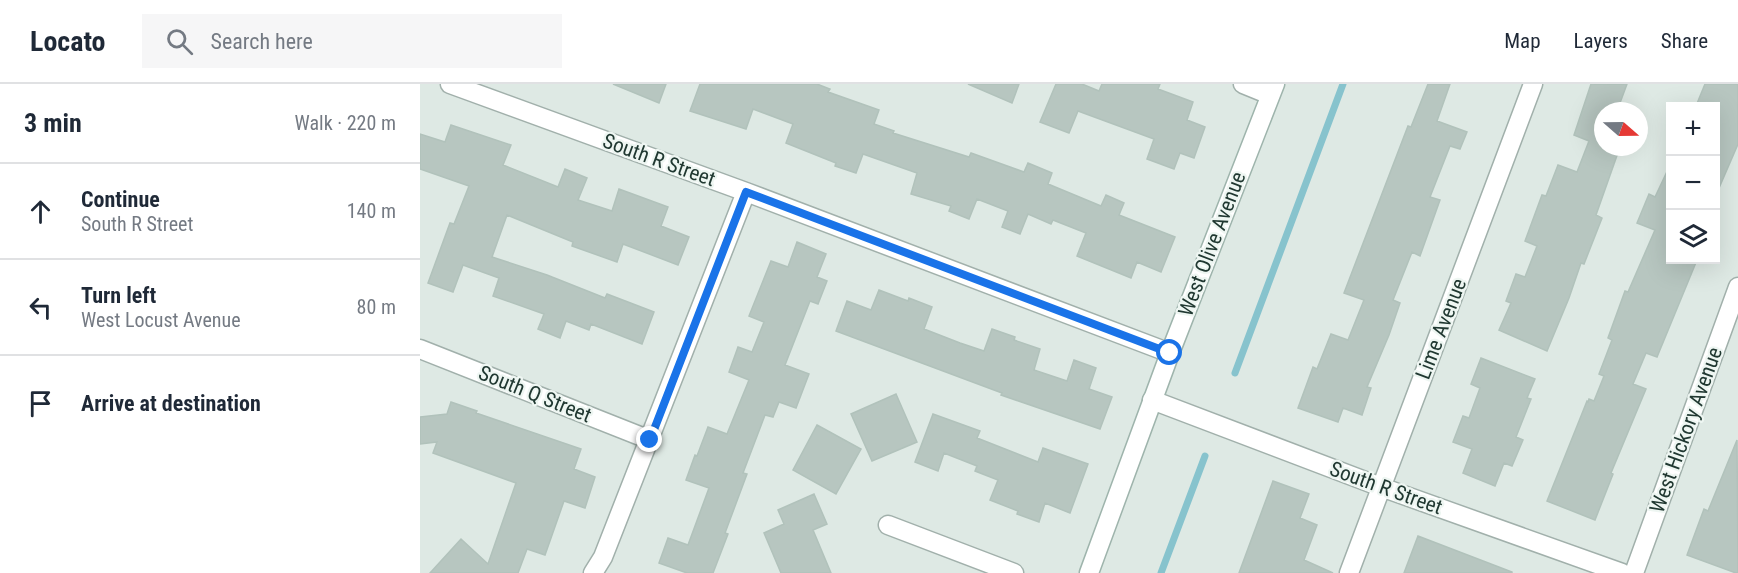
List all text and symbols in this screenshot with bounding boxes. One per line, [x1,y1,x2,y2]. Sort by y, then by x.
search box [142,14,562,68]
text: Locato [30,25,106,58]
icon: search [163,25,196,58]
text: Search here [211,29,313,54]
text: Map [1504,29,1541,53]
text: Layers [1574,29,1628,53]
text: Share [1661,29,1708,53]
north arrow [1594,102,1648,156]
map controls [1666,102,1720,264]
button: + [1666,102,1720,156]
text: 3 min [24,108,82,138]
text: Walk · 220 m [295,111,396,135]
street label: South R Street [599,129,719,191]
button: − [1666,156,1720,210]
street label: West Olive Avenue [1173,168,1251,319]
text: Continue [81,187,160,212]
icon: ahead [24,195,57,228]
text: 140 m [347,199,396,223]
button: layers [1666,210,1720,264]
text: South R Street [81,212,193,236]
street label: Lime Avenue [1411,275,1471,383]
text: Turn left [81,283,156,308]
icon: left [24,291,57,324]
text: 80 m [357,295,396,319]
text: West Locust Avenue [81,308,241,332]
route start [1156,339,1182,365]
street label: West Hickory Avenue [1645,344,1727,516]
street label: South Q Street [475,361,595,427]
icon: arrive [24,387,57,420]
text: Arrive at destination [81,391,261,416]
route end [636,426,662,452]
street label: South R Street [1326,457,1446,519]

